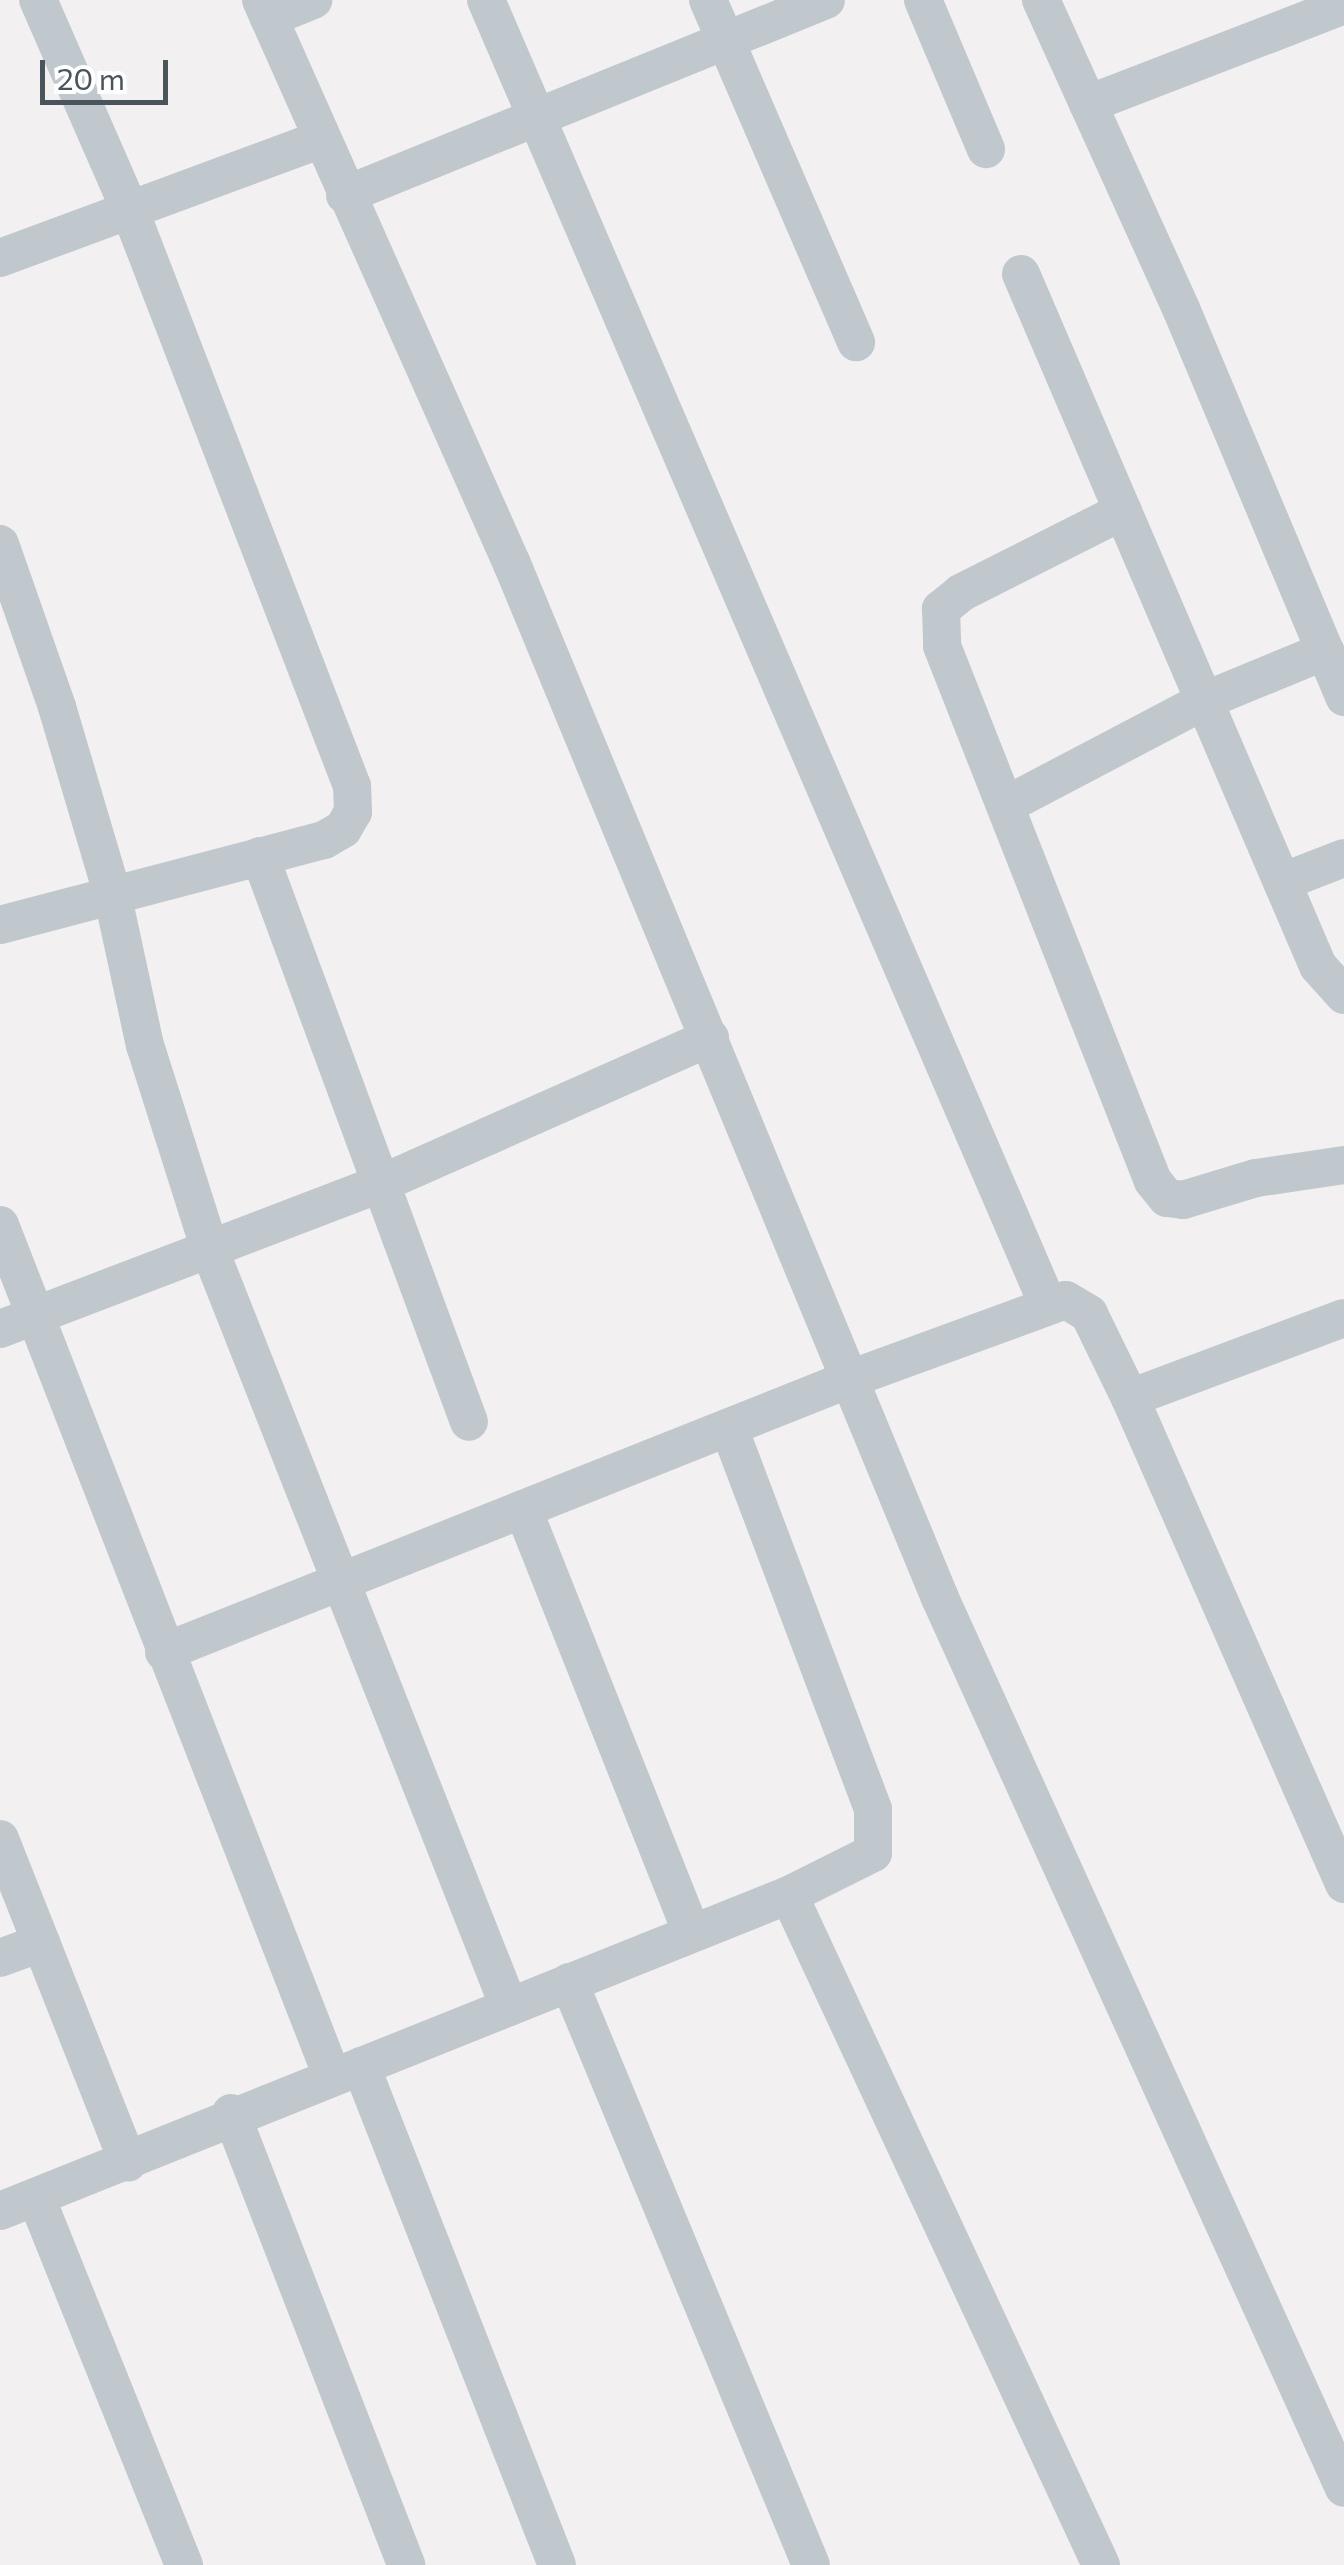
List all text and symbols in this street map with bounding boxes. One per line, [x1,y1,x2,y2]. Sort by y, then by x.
scale bar [45,40,172,102]
text: 20 m [57,59,125,96]

